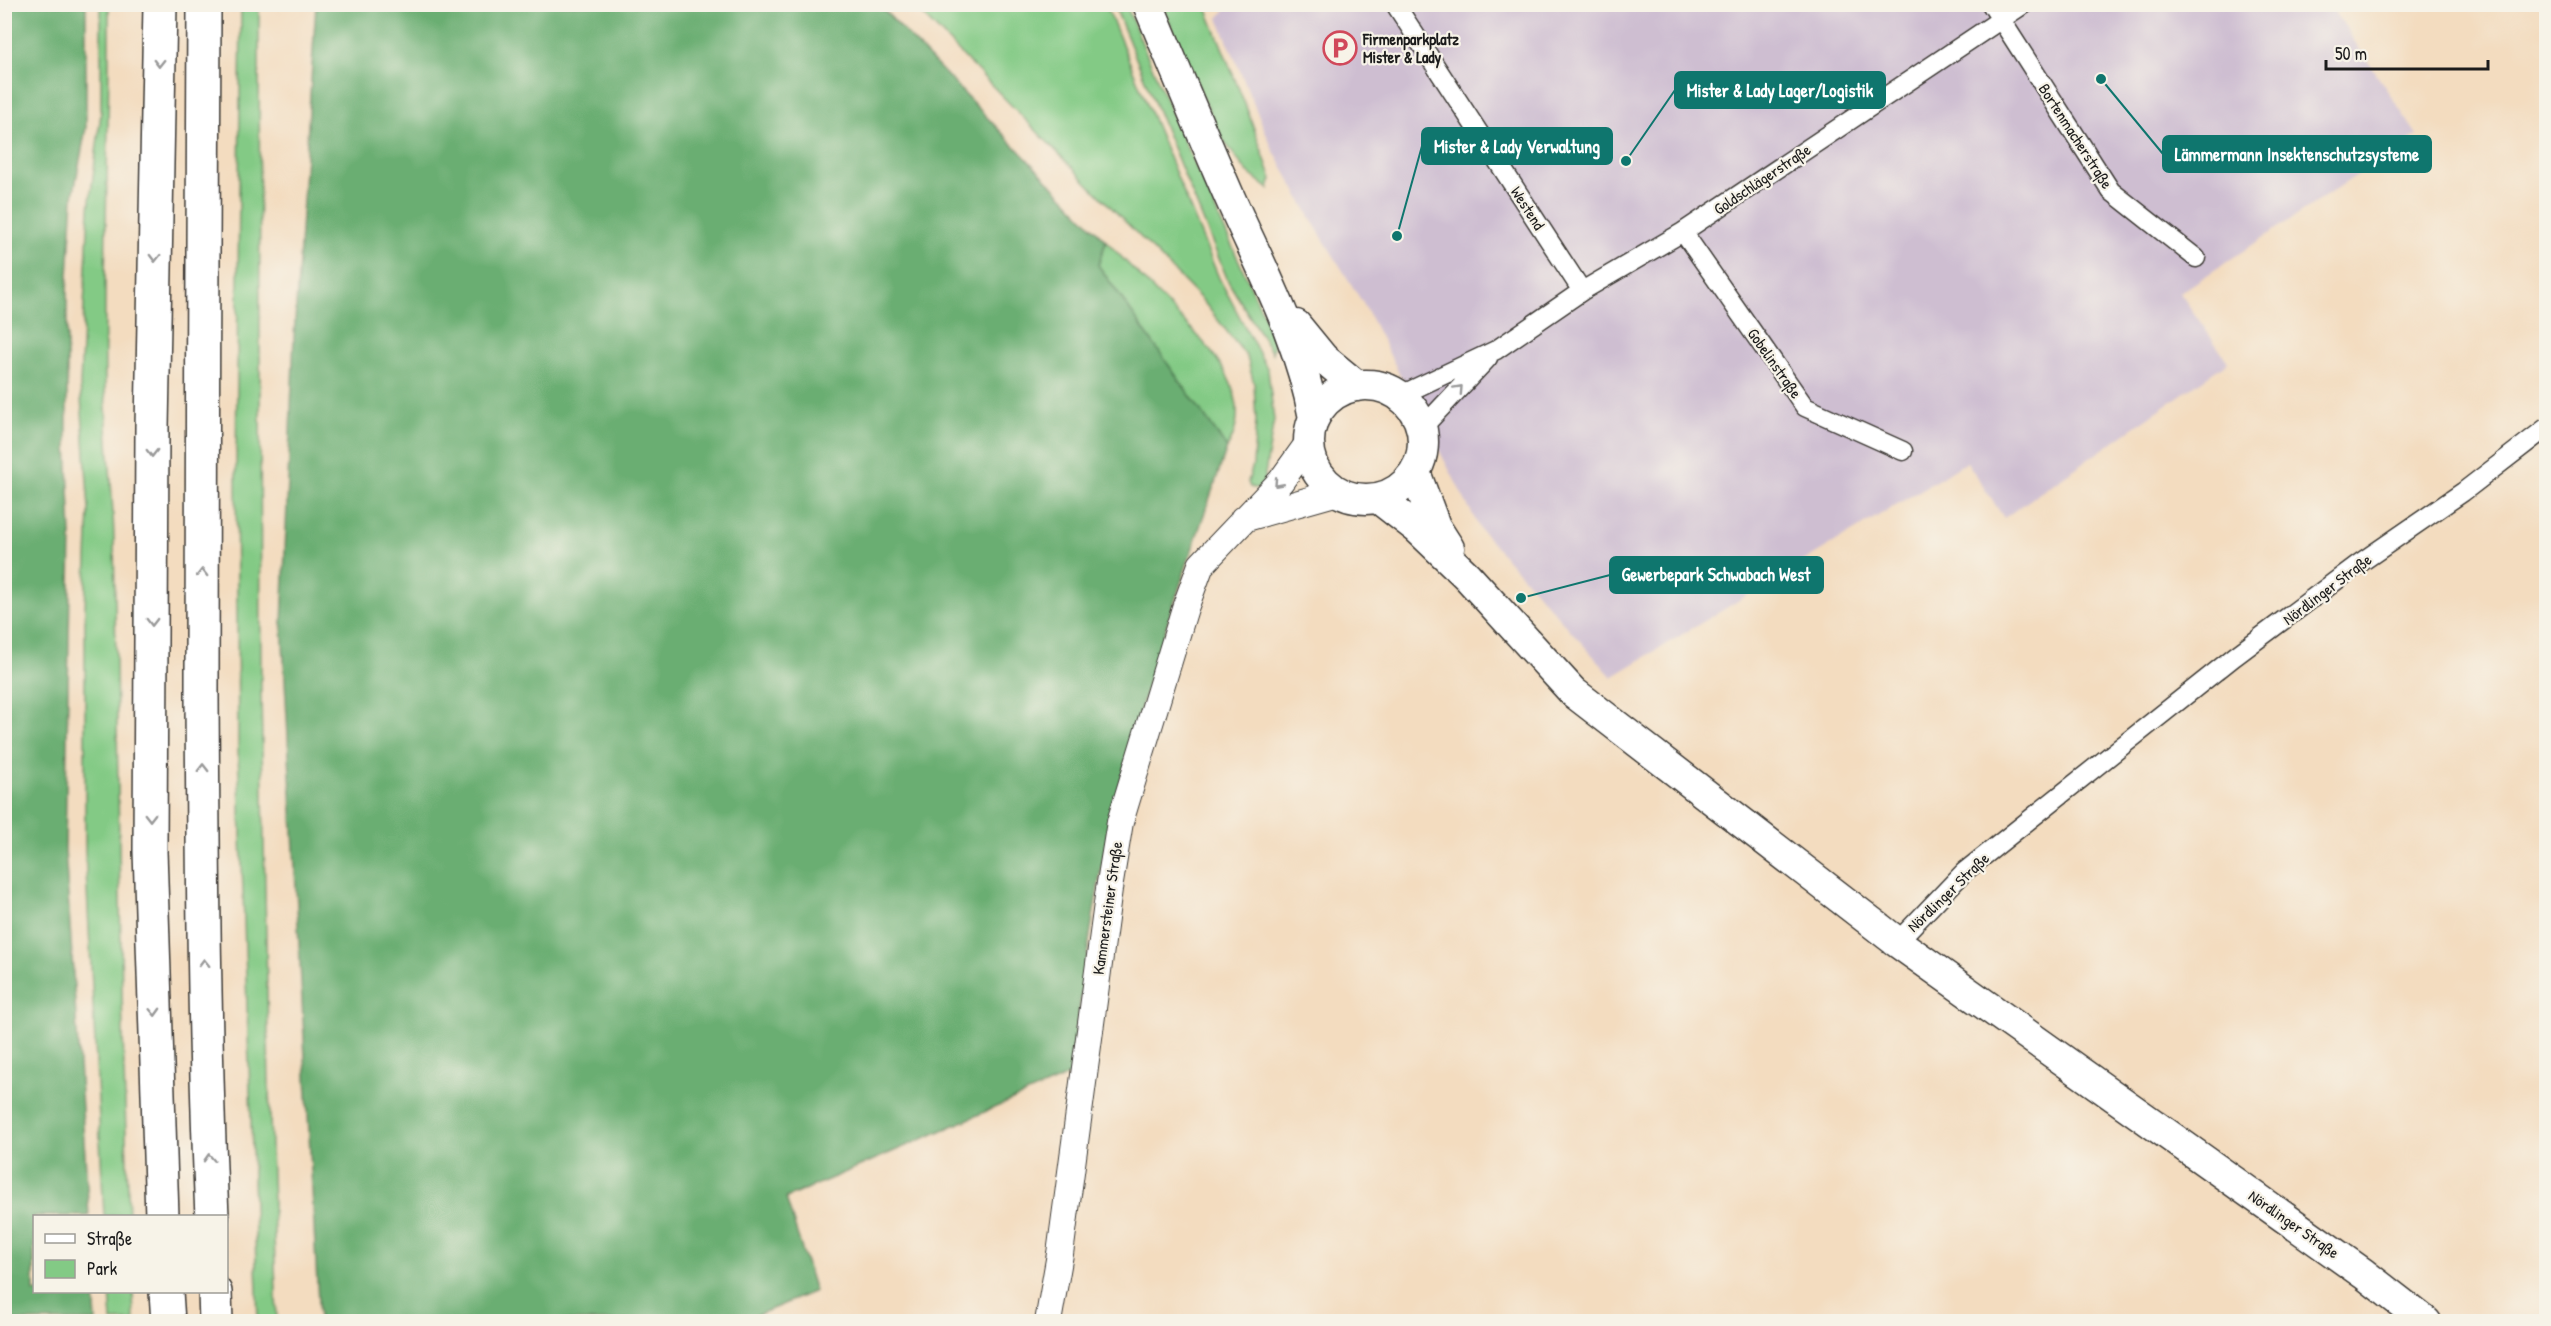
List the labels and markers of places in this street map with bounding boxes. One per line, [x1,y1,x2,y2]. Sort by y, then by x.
place label: Firmenparkplatz Mister & Lady [1362,28,1459,69]
parking icon: Firmenparkplatz Mister & Lady [1322,30,1358,66]
callout: Mister & Lady Lager/Logistik [1675,72,1885,108]
callout: Mister & Lady Verwaltung [1422,128,1612,164]
callout: Lämmermann Insektenschutzsysteme [2163,136,2431,172]
callout: Gewerbepark Schwabach West [1610,557,1823,593]

